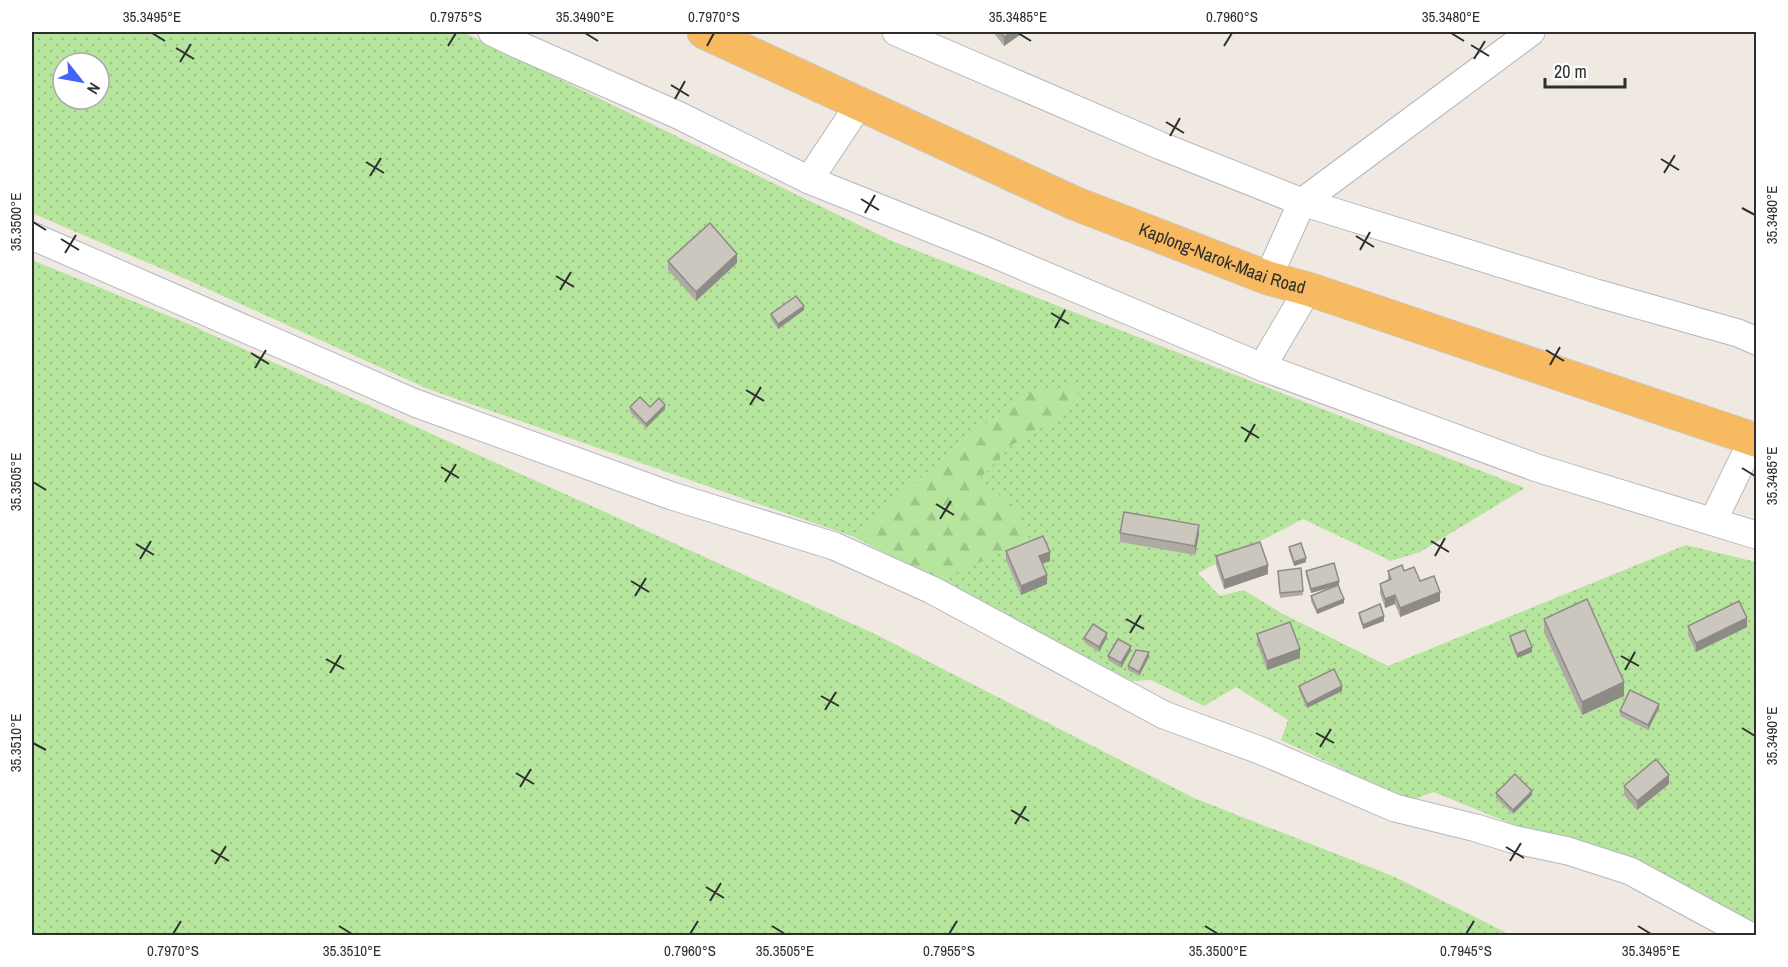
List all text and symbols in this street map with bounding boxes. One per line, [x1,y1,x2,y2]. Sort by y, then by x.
text: 35.3495°E [123,6,181,27]
text: 0.7975°S [430,6,482,27]
text: 35.3490°E [556,6,614,27]
text: 0.7970°S [688,6,740,27]
text: 35.3485°E [989,6,1047,27]
text: 0.7960°S [1206,6,1258,27]
text: 35.3480°E [1422,6,1480,27]
north arrow [51,51,111,111]
scale bar [1545,51,1624,89]
text: 20 m [1554,59,1587,84]
text: N [82,79,106,98]
text: 35.3480°E [1761,186,1782,244]
text: 35.3500°E [5,193,26,251]
street label: Kaplong-Narok-Maai Road [1135,216,1308,300]
text: 35.3485°E [1761,447,1782,505]
text: 35.3505°E [5,453,26,511]
text: 35.3490°E [1761,707,1782,765]
text: 35.3510°E [5,714,26,772]
text: 0.7970°S [147,940,199,961]
text: 35.3510°E [323,940,381,961]
text: 0.7960°S [664,940,716,961]
text: 35.3505°E [756,940,814,961]
text: 0.7955°S [923,940,975,961]
text: 35.3500°E [1189,940,1247,961]
text: 0.7945°S [1440,940,1492,961]
text: 35.3495°E [1622,940,1680,961]

